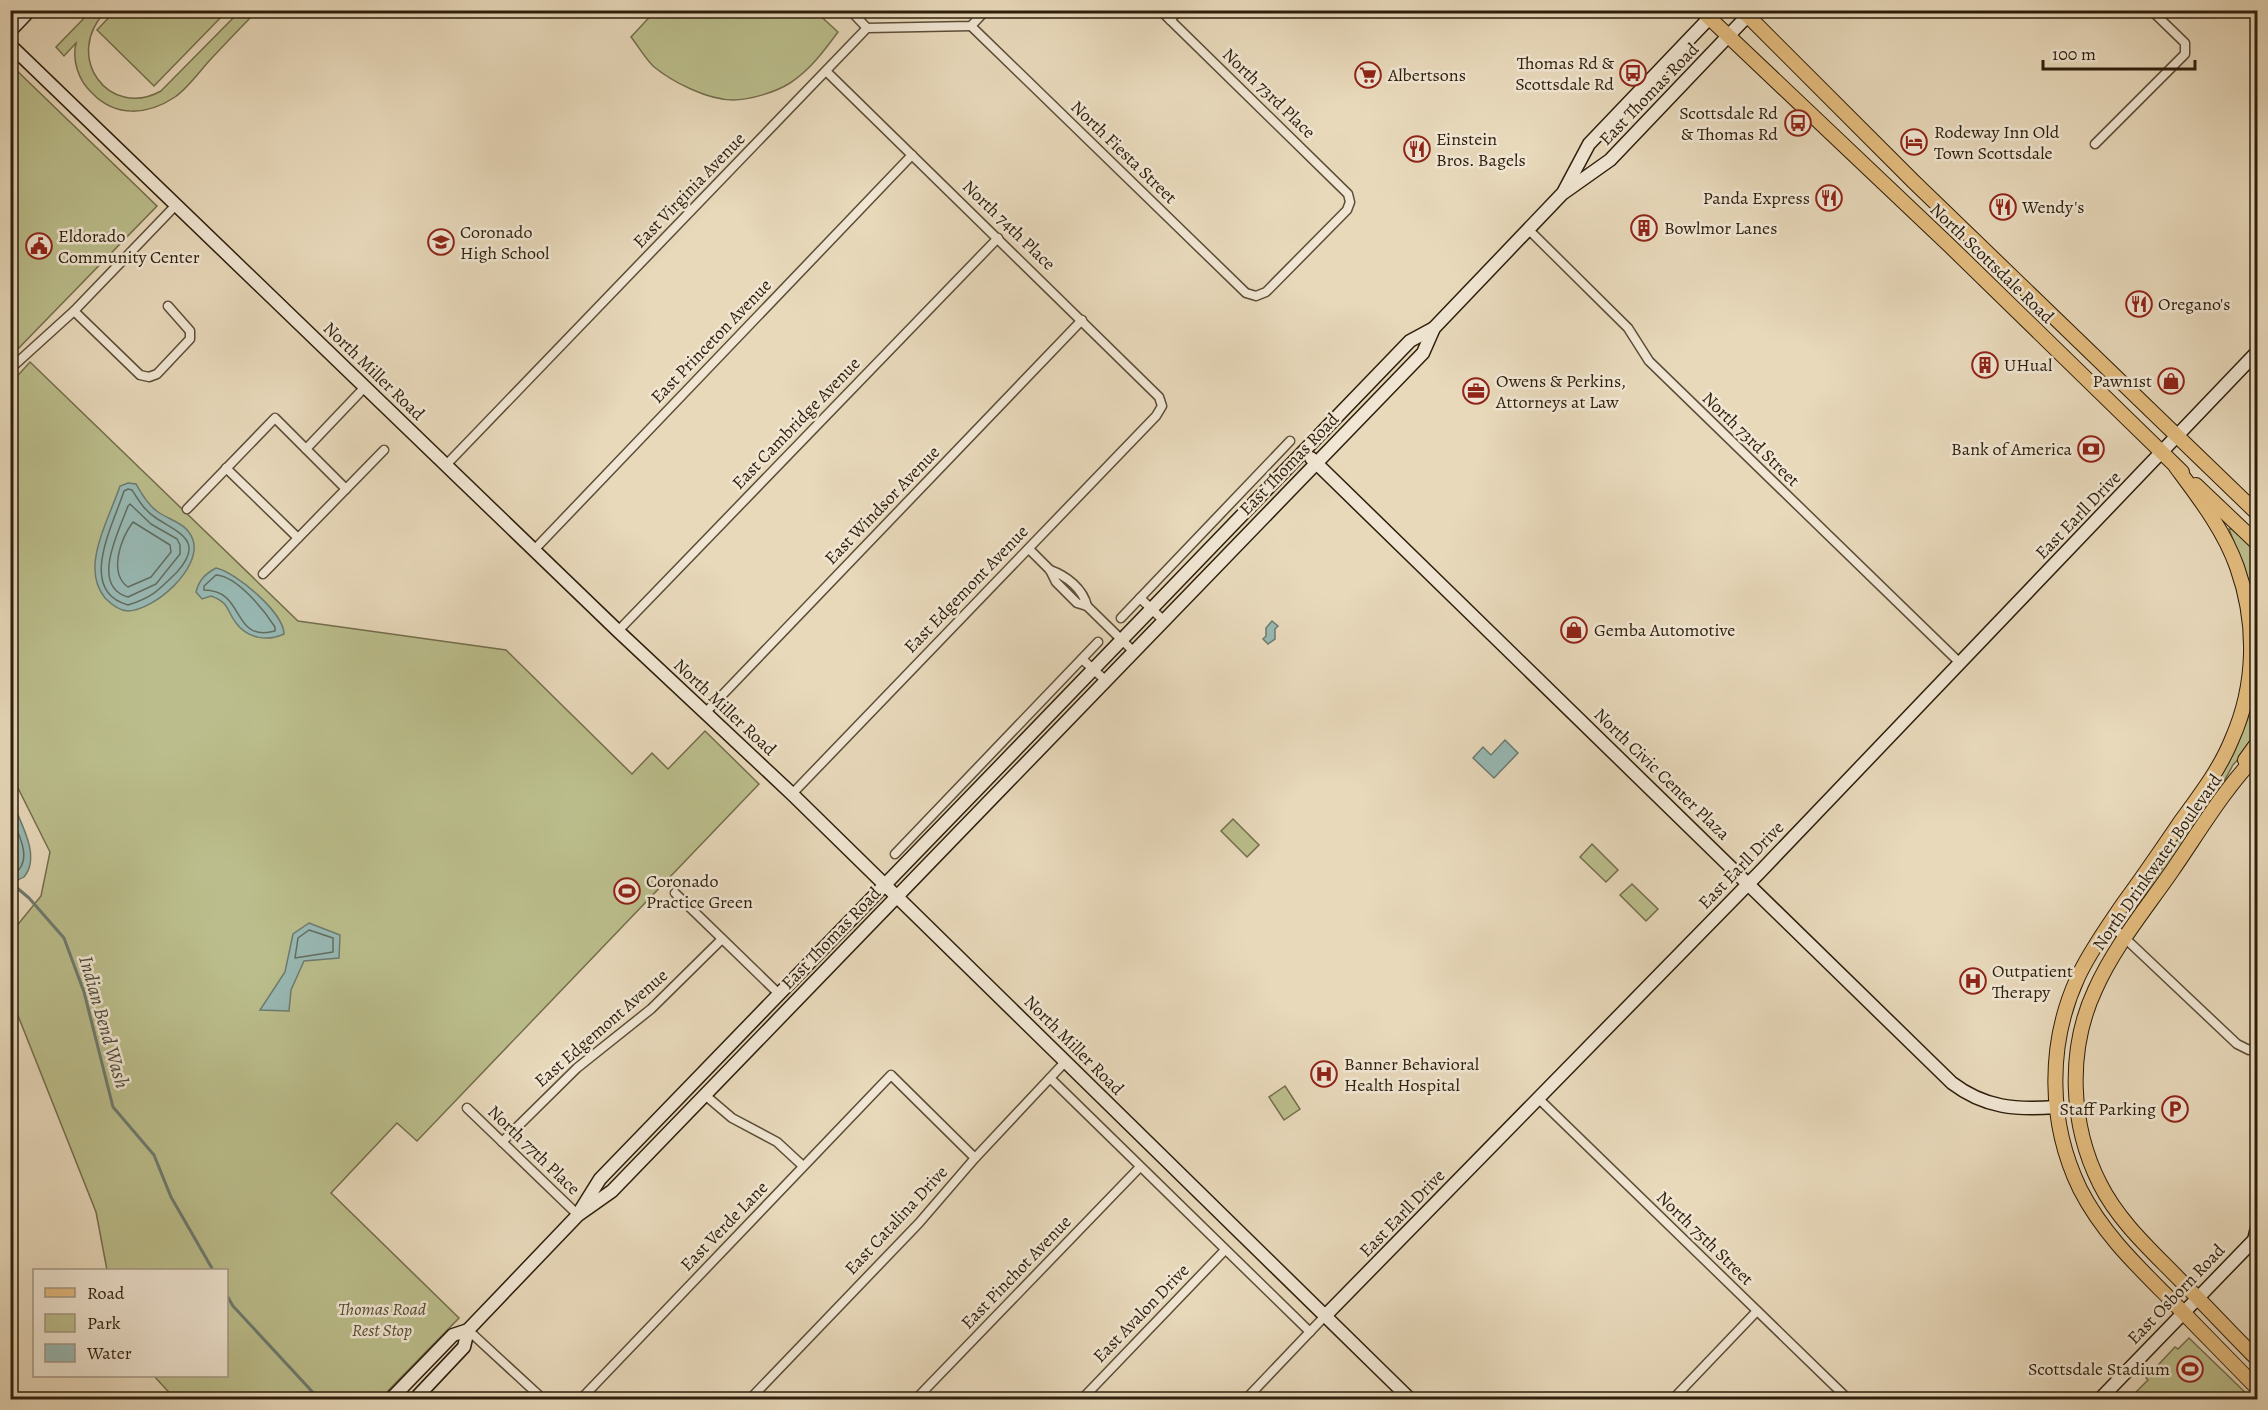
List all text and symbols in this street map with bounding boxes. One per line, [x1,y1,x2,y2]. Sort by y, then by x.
scale bar [2043,33,2194,71]
street label: East Thomas Road [1594,37,1704,150]
street label: North 73rd Place [1217,42,1321,144]
text: 100 m [2052,42,2096,66]
place label: Thomas Rd & Scottsdale Rd [1515,51,1614,96]
bus stop icon: Thomas Rd & Scottsdale Rd [1618,58,1648,88]
supermarket icon: Albertsons [1353,60,1383,90]
place label: Albertsons [1387,63,1466,87]
street label: North Fiesta Street [1066,95,1182,209]
place label: Scottsdale Rd & Thomas Rd [1679,101,1778,146]
bus stop icon: Scottsdale Rd & Thomas Rd [1783,108,1813,138]
place label: Rodeway Inn Old Town Scottsdale [1934,120,2060,165]
street label: East Virginia Avenue [627,127,751,253]
place label: Einstein Bros. Bagels [1436,127,1526,172]
hotel icon: Rodeway Inn Old Town Scottsdale [1899,127,1929,157]
restaurant icon: Einstein Bros. Bagels [1402,134,1432,164]
street label: North 74th Place [957,175,1061,275]
restaurant icon: Panda Express [1814,183,1844,213]
place label: Panda Express [1703,186,1810,210]
restaurant icon: Wendy's [1988,192,2018,222]
place label: Wendy's [2021,195,2085,219]
street label: North Scottsdale Road [1925,197,2059,329]
building icon: Bowlmor Lanes [1629,213,1659,243]
place label: Bowlmor Lanes [1664,216,1777,240]
place label: Coronado High School [460,220,550,265]
place label: Eldorado Community Center [58,224,200,269]
school or university icon: Coronado High School [426,227,456,257]
public building icon: Eldorado Community Center [24,231,54,261]
street label: East Princeton Avenue [645,274,777,408]
restaurant icon: Oregano's [2124,289,2154,319]
place label: Oregano's [2158,292,2230,316]
street label: North Miller Road [318,316,430,426]
building icon: UHual [1970,350,2000,380]
street label: East Cambridge Avenue [727,352,865,494]
place label: UHual [2004,353,2053,377]
shop icon: Pawn1st [2156,366,2186,396]
place label: Owens & Perkins, Attorneys at Law [1495,369,1626,414]
place label: Pawn1st [2093,369,2152,393]
office icon: Owens & Perkins, Attorneys at Law [1461,376,1491,406]
street label: North 73rd Street [1697,386,1805,492]
street label: East Thomas Road [1234,407,1344,520]
bank icon: Bank of America [2076,434,2106,464]
place label: Bank of America [1951,437,2073,461]
street label: East Windsor Avenue [819,440,945,570]
street label: East Earll Drive [2030,466,2126,564]
street label: East Edgemont Avenue [899,520,1033,658]
shop icon: Gemba Automotive [1559,615,1589,645]
place label: Gemba Automotive [1594,618,1735,642]
street label: North Miller Road [668,653,782,761]
street label: North Civic Center Plaza [1589,703,1736,846]
street label: North Drinkwater Boulevard [2087,769,2227,955]
street label: East Earll Drive [1693,816,1789,914]
place label: Coronado Practice Green [646,869,753,914]
sports icon: Coronado Practice Green [612,876,642,906]
street label: East Thomas Road [776,881,886,994]
water label: Indian Bend Wash [72,953,136,1091]
place label: Outpatient Therapy [1992,959,2073,1004]
street label: East Edgemont Avenue [529,963,673,1093]
hospital icon: Outpatient Therapy [1958,966,1988,996]
street label: North Miller Road [1019,990,1130,1101]
place label: Banner Behavioral Health Hospital [1344,1052,1480,1097]
hospital icon: Banner Behavioral Health Hospital [1309,1059,1339,1089]
parking icon: Staff Parking [2160,1094,2190,1124]
place label: Staff Parking [2059,1097,2156,1121]
street label: North 77th Place [483,1100,585,1200]
street label: East Catalina Drive [839,1160,953,1280]
street label: East Earll Drive [1354,1164,1450,1262]
street label: East Verde Lane [675,1176,773,1276]
street label: North 75th Street [1651,1186,1759,1291]
street label: East Pinchot Avenue [955,1210,1077,1334]
street label: East Osborn Road [2122,1238,2230,1349]
street label: East Avalon Drive [1088,1258,1194,1368]
legend [33,1269,228,1377]
text: Road [87,1281,125,1305]
park label: Thomas Road Rest Stop [338,1297,427,1342]
text: Park [87,1311,121,1335]
text: Water [86,1341,132,1365]
sports icon: Scottsdale Stadium [2175,1354,2205,1384]
place label: Scottsdale Stadium [2028,1357,2170,1381]

